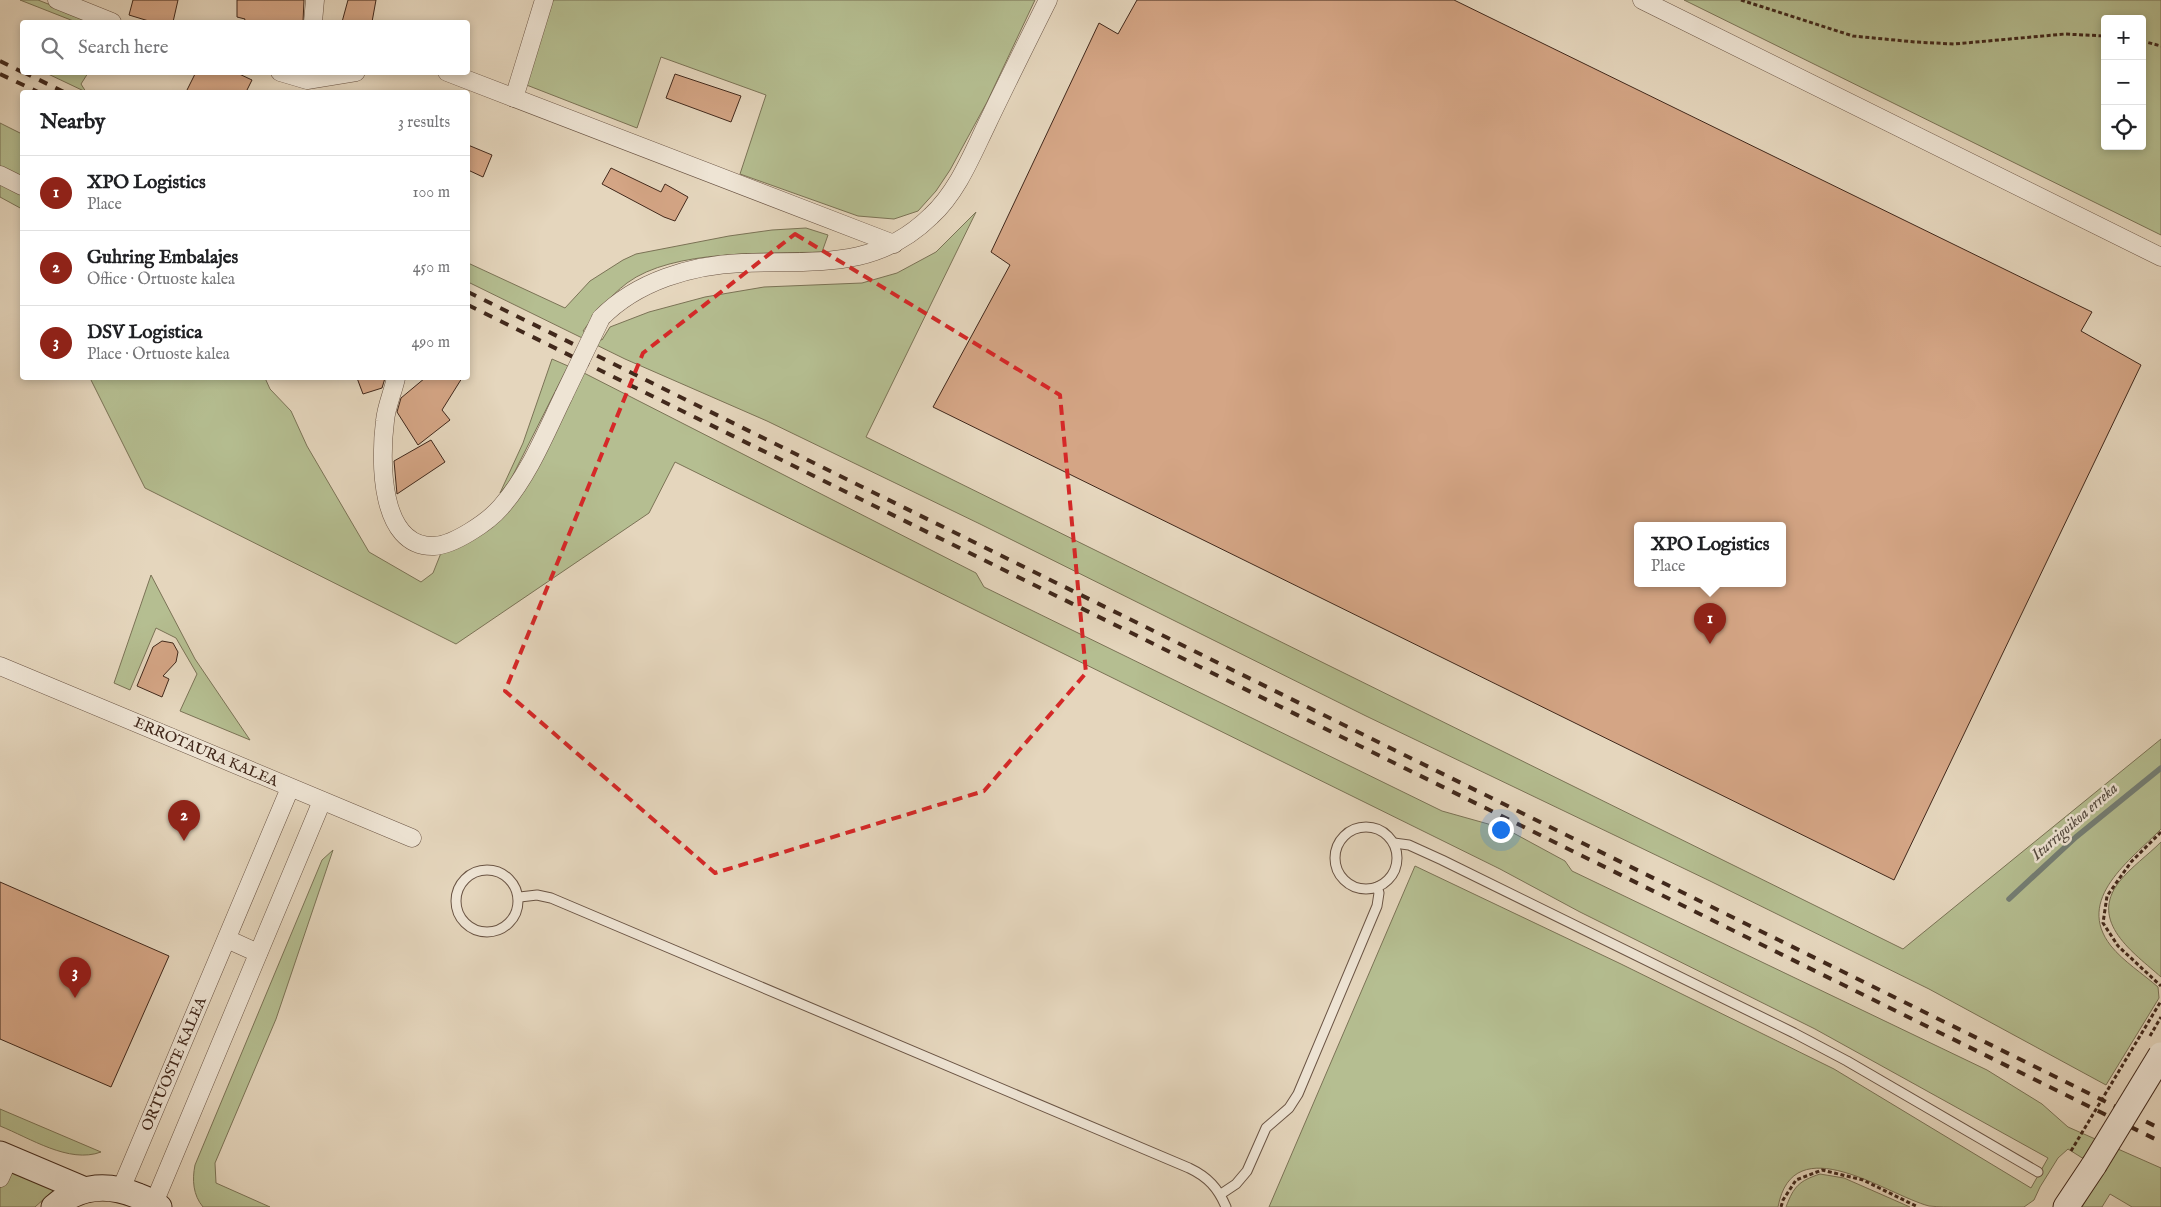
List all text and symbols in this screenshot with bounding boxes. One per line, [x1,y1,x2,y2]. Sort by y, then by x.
map controls [2101,15,2146,150]
button: + [2101,15,2146,60]
search box [20,20,470,75]
icon: search [38,34,66,62]
text: Search here [78,36,169,60]
button: − [2101,60,2146,105]
button: locate [2101,105,2146,150]
text: Nearby [40,109,105,136]
text: 3 results [398,113,450,133]
text: XPO Logistics [87,171,206,195]
text: 1 [53,183,59,203]
text: 100 m [413,183,450,203]
text: Place [87,195,122,215]
text: Guhring Embalajes [87,246,238,270]
text: 2 [52,258,60,278]
text: 450 m [413,258,450,278]
text: Office · Ortuoste kalea [87,270,235,290]
text: DSV Logistica [87,321,202,345]
text: 3 [53,333,59,353]
text: 490 m [411,333,450,353]
text: Place · Ortuoste kalea [87,345,230,365]
popup [1634,522,1786,587]
text: XPO Logistics [1651,533,1769,557]
text: Place [1651,557,1685,577]
pin: 1 [1694,603,1726,644]
street label: ERROTAURA KALEA [131,713,282,791]
water label: Iturrigoikoa erreka [2027,779,2122,866]
pin: 2 [168,800,200,841]
your location [1488,817,1514,843]
pin: 3 [59,957,91,998]
street label: ORTUOSTE KALEA [137,993,211,1134]

